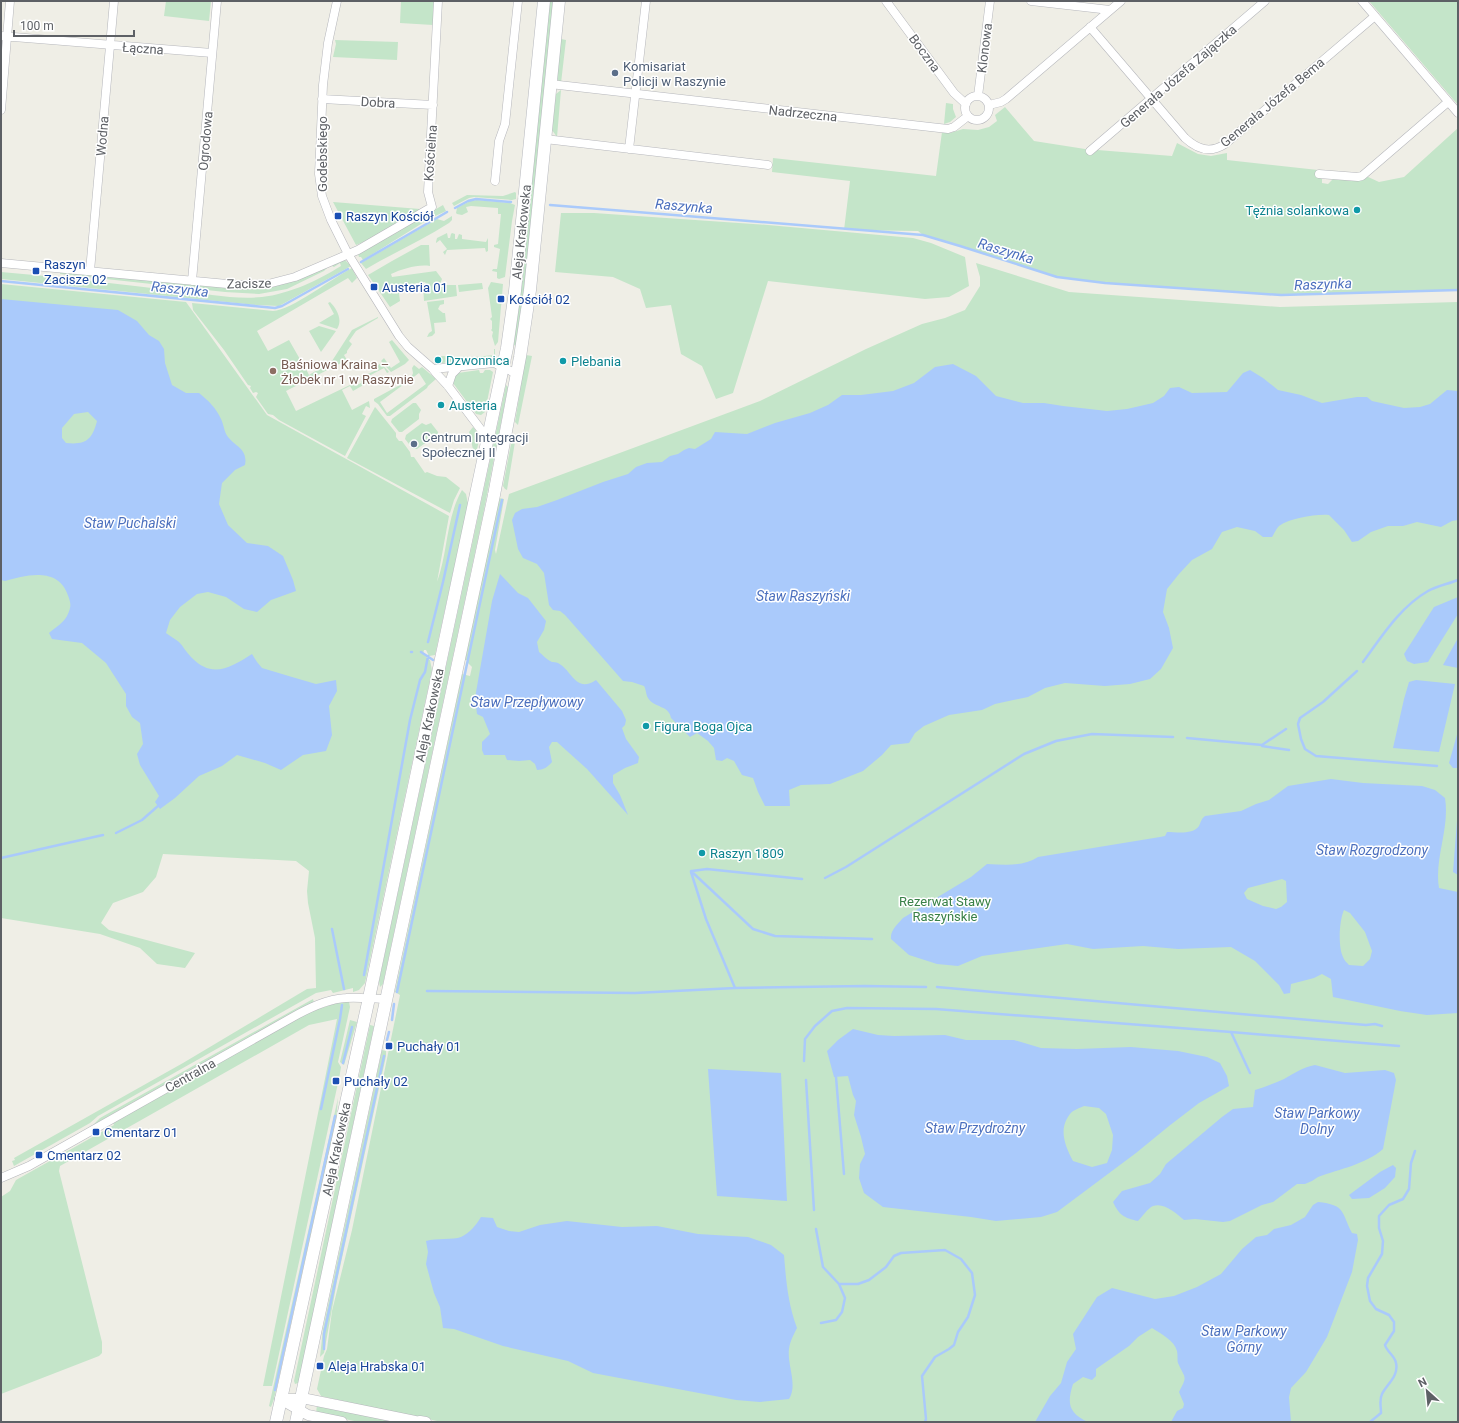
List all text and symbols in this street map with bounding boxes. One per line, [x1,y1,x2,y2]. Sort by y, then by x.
scale bar [14,12,134,38]
text: 100 m [20,19,54,33]
street label: Klonowa [974,22,995,74]
street label: Generała Józefa Zajączka [1117,22,1240,131]
street label: Boczna [906,31,943,75]
street label: Łączna [122,40,164,57]
street label: Generała Józefa Bema [1217,55,1327,150]
place label: Komisariat Policji w Raszynie [623,59,726,89]
marker: Komisariat Policji w Raszynie [610,68,620,78]
street label: Dobra [360,94,396,111]
street label: Nadrzeczna [768,102,838,125]
street label: Ogrodowa [195,111,216,171]
street label: Wodna [93,115,112,157]
street label: Godebskiego [315,116,330,192]
street label: Kościelna [421,124,440,182]
street label: Aleja Krakowska [509,184,534,280]
water label: Raszynka [655,196,713,216]
place label: Tężnia solankowa [1246,203,1349,218]
marker: Tężnia solankowa [1352,205,1362,215]
place label: Raszyn Kościół [346,209,434,224]
marker: Raszyn Kościół [333,211,343,221]
water label: Raszynka [976,235,1036,267]
place label: Raszyn Zacisze 02 [44,257,107,287]
marker: Raszyn Zacisze 02 [31,266,41,276]
water label: Raszynka [1294,275,1352,293]
street label: Zacisze [226,276,272,291]
water label: Raszynka [150,278,210,300]
place label: Austeria 01 [382,280,448,295]
marker: Austeria 01 [369,282,379,292]
place label: Kościół 02 [509,292,570,307]
marker: Kościół 02 [496,294,506,304]
place label: Dzwonnica [446,353,510,368]
place label: Plebania [571,354,621,369]
marker: Dzwonnica [433,355,443,365]
marker: Plebania [558,356,568,366]
place label: Baśniowa Kraina – Żłobek nr 1 w Raszynie [281,357,414,387]
marker: Baśniowa Kraina – Żłobek nr 1 w Raszynie [268,366,278,376]
place label: Austeria [449,398,497,413]
marker: Austeria [436,400,446,410]
place label: Centrum Integracji Społecznej II [422,430,528,460]
marker: Centrum Integracji Społecznej II [409,439,419,449]
water label: Staw Puchalski [84,515,177,531]
water label: Staw Raszyński [756,588,851,604]
street label: Aleja Krakowska [412,667,447,763]
water label: Staw Przepływowy [471,694,584,710]
place label: Figura Boga Ojca [654,719,752,734]
marker: Figura Boga Ojca [641,721,651,731]
water label: Staw Rozgrodzony [1316,842,1429,858]
place label: Raszyn 1809 [710,846,784,861]
marker: Raszyn 1809 [697,848,707,858]
park label: Rezerwat Stawy Raszyńskie [899,894,991,924]
place label: Puchały 01 [397,1039,461,1054]
marker: Puchały 01 [384,1041,394,1051]
street label: Centralna [162,1055,218,1095]
place label: Puchały 02 [344,1074,408,1089]
marker: Puchały 02 [331,1076,341,1086]
street label: Aleja Krakowska [319,1101,354,1197]
water label: Staw Parkowy Dolny [1274,1105,1360,1137]
water label: Staw Przydrożny [925,1120,1026,1136]
place label: Cmentarz 01 [104,1125,178,1140]
marker: Cmentarz 01 [91,1127,101,1137]
place label: Cmentarz 02 [47,1148,121,1163]
marker: Cmentarz 02 [34,1150,44,1160]
water label: Staw Parkowy Górny [1201,1323,1287,1355]
place label: Aleja Hrabska 01 [328,1359,426,1374]
marker: Aleja Hrabska 01 [315,1361,325,1371]
north arrow [1407,1371,1447,1411]
text: N [1416,1375,1429,1390]

